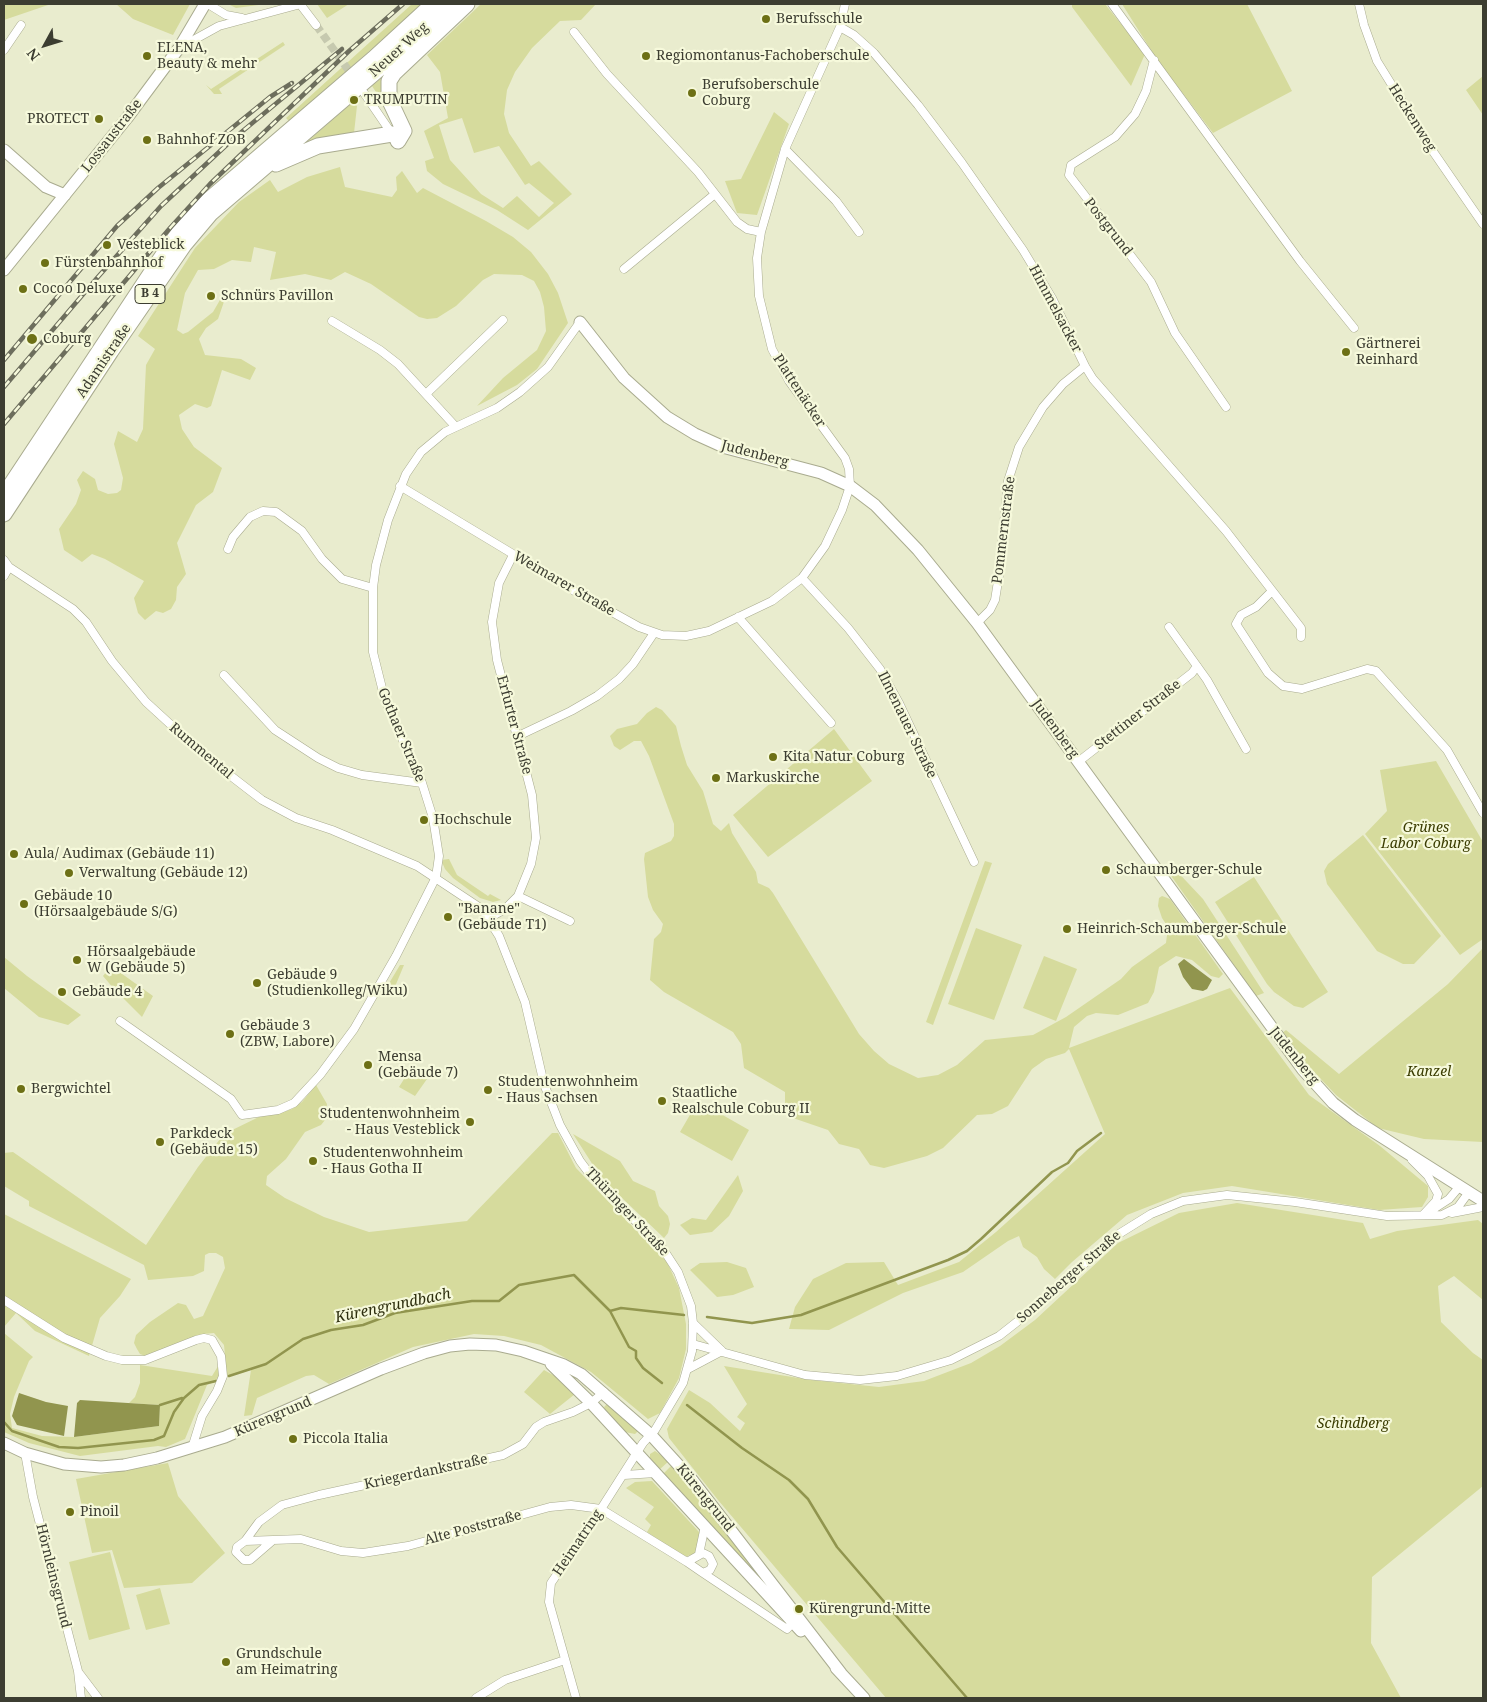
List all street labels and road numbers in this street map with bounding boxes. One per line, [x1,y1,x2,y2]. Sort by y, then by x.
street label: Neuer Weg [366,19,432,81]
street label: Heckenweg [1384,81,1440,155]
street label: Lossaustraße [78,96,146,176]
street label: Postgrund [1080,195,1136,259]
street label: Himmelsacker [1025,262,1085,356]
road number: B 4 [135,284,165,304]
street label: Adamistraße [73,321,135,401]
street label: Plattenäcker [769,351,829,431]
street label: Judenberg [719,437,791,471]
street label: Pommernstraße [989,475,1019,585]
street label: Weimarer Straße [510,548,618,620]
street label: Ilmenauer Straße [874,669,940,781]
street label: Erfurter Straße [493,674,535,776]
street label: Stettiner Straße [1092,676,1184,754]
street label: Gothaer Straße [374,685,428,785]
street label: Judenberg [1028,696,1082,762]
street label: Rummental [166,719,236,783]
street label: Judenberg [1266,1024,1322,1088]
street label: Thüringer Straße [582,1164,672,1260]
street label: Sonneberger Straße [1014,1227,1124,1327]
street label: Kürengrund [232,1393,314,1441]
street label: Kriegerdankstraße [363,1451,489,1493]
street label: Kürengrund [673,1461,737,1535]
street label: Heimatring [550,1506,606,1580]
street label: Alte Poststraße [423,1507,523,1549]
street label: Hörnleinsgrund [32,1522,74,1630]

